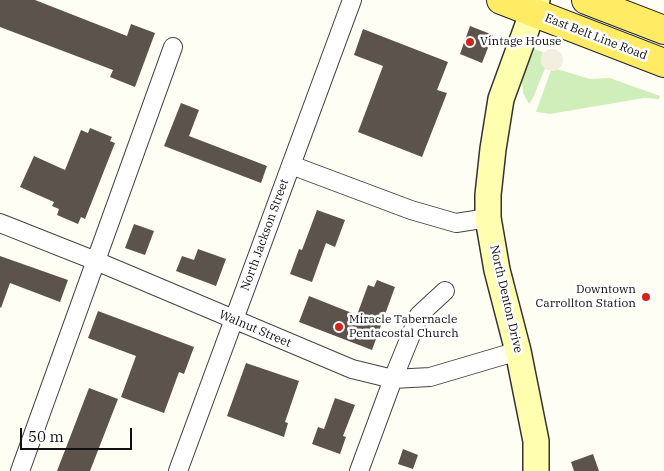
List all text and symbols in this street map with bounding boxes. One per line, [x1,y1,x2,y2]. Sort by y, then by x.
street label: East Belt Line Road [543,11,649,63]
place label: Vintage House [480,35,562,49]
marker: Vintage House [464,36,476,48]
street label: North Jackson Street [238,177,292,293]
street label: North Denton Drive [487,244,525,354]
place label: Downtown Carrollton Station [536,283,636,311]
marker: Downtown Carrollton Station [640,291,652,303]
street label: Walnut Street [217,307,293,351]
place label: Miracle Tabernacle Pentacostal Church [349,313,459,341]
marker: Miracle Tabernacle Pentacostal Church [333,321,345,333]
scale bar [22,418,135,450]
text: 50 m [28,427,64,446]

